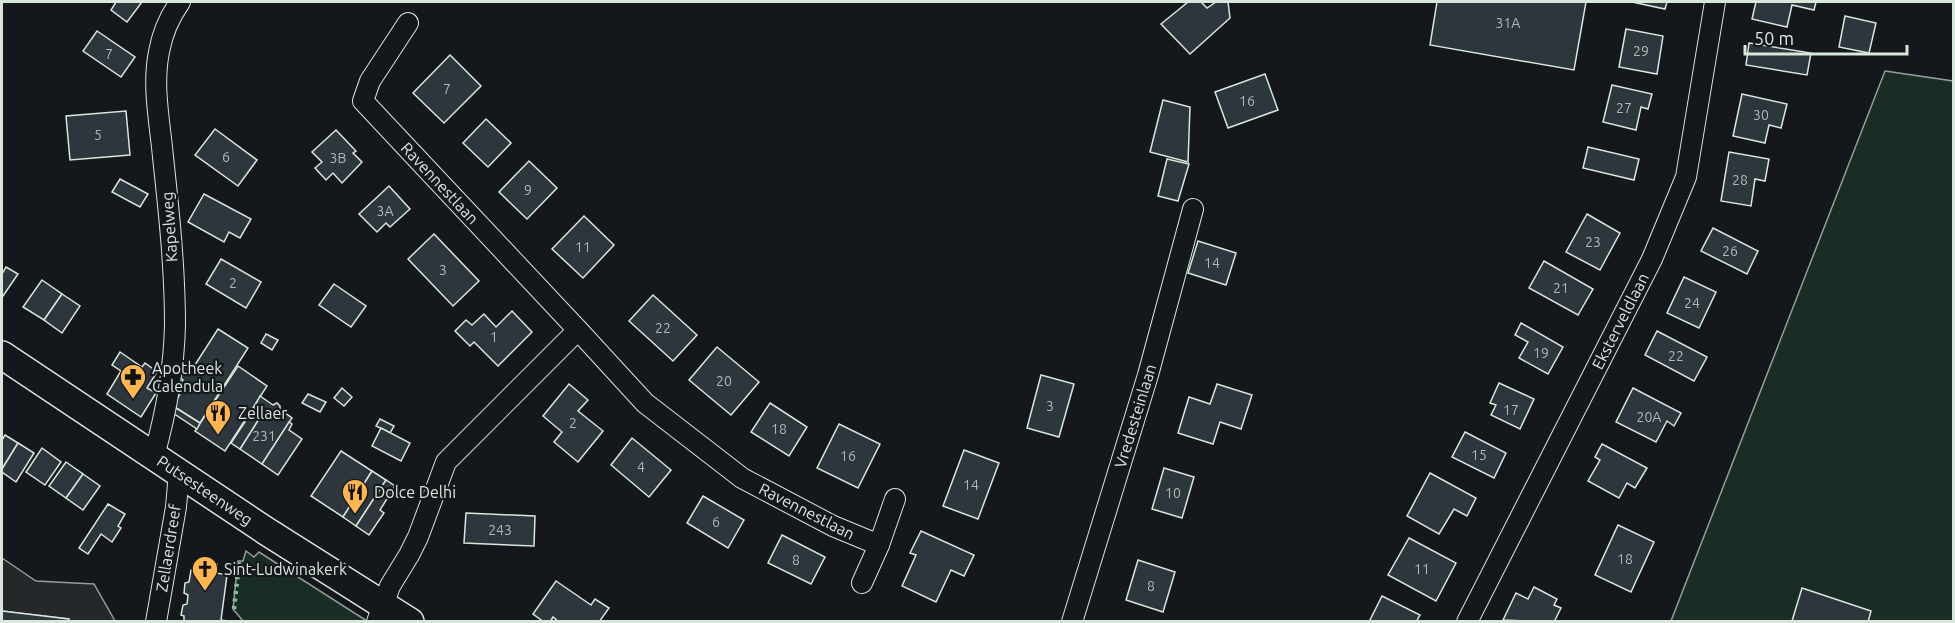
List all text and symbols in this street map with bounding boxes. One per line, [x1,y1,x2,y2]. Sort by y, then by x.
house number: 31A [1496,15,1520,31]
scale bar [1745,18,1907,56]
text: 50 m [1754,28,1794,48]
house number: 29 [1633,43,1649,59]
house number: 7 [105,46,113,62]
house number: 7 [443,81,451,97]
house number: 16 [1239,93,1255,109]
house number: 27 [1616,100,1632,116]
house number: 30 [1753,107,1769,123]
house number: 5 [94,127,102,143]
street label: Ravennestlaan [398,139,482,227]
house number: 6 [222,149,230,165]
house number: 3B [330,150,346,166]
house number: 28 [1732,172,1748,188]
house number: 9 [524,182,532,198]
street label: Kapelweg [158,191,180,263]
house number: 3A [377,203,394,219]
house number: 23 [1585,234,1601,250]
house number: 11 [575,239,591,255]
house number: 26 [1722,243,1738,259]
house number: 14 [1204,255,1220,271]
house number: 3 [439,262,447,278]
street label: Eksterveldlaan [1588,270,1652,372]
house number: 2 [229,275,237,291]
house number: 21 [1553,280,1569,296]
house number: 24 [1684,295,1700,311]
house number: 22 [655,320,671,336]
house number: 1 [490,329,498,345]
house number: 19 [1533,345,1549,361]
house number: 22 [1668,348,1684,364]
place label: Apotheek Calendula [152,359,223,395]
pharmacy icon: Apotheek Calendula [118,362,148,400]
street label: Vredesteinlaan [1111,362,1159,470]
house number: 20 [716,373,732,389]
restaurant icon: Zellaer [203,398,233,436]
house number: 3 [1046,398,1054,414]
house number: 17 [1503,402,1519,418]
place label: Zellaer [238,404,287,422]
house number: 20A [1637,409,1661,425]
house number: 2 [569,415,577,431]
house number: 18 [771,421,787,437]
house number: 231 [252,428,276,444]
house number: 15 [1471,447,1487,463]
house number: 16 [840,448,856,464]
street label: Putsesteenweg [154,451,256,529]
house number: 4 [637,459,645,475]
restaurant icon: Dolce Delhi [340,477,370,515]
house number: 14 [963,477,979,493]
street label: Ravennestlaan [756,479,858,543]
place label: Dolce Delhi [374,483,456,501]
house number: 10 [1165,485,1181,501]
street label: Zellaerdreef [152,502,184,593]
house number: 6 [712,514,720,530]
house number: 243 [488,522,512,538]
house number: 18 [1617,551,1633,567]
house number: 8 [792,552,800,568]
church icon: Sint-Ludwinakerk [190,554,220,592]
place label: Sint-Ludwinakerk [224,560,347,578]
house number: 11 [1414,561,1430,577]
house number: 8 [1147,578,1155,594]

